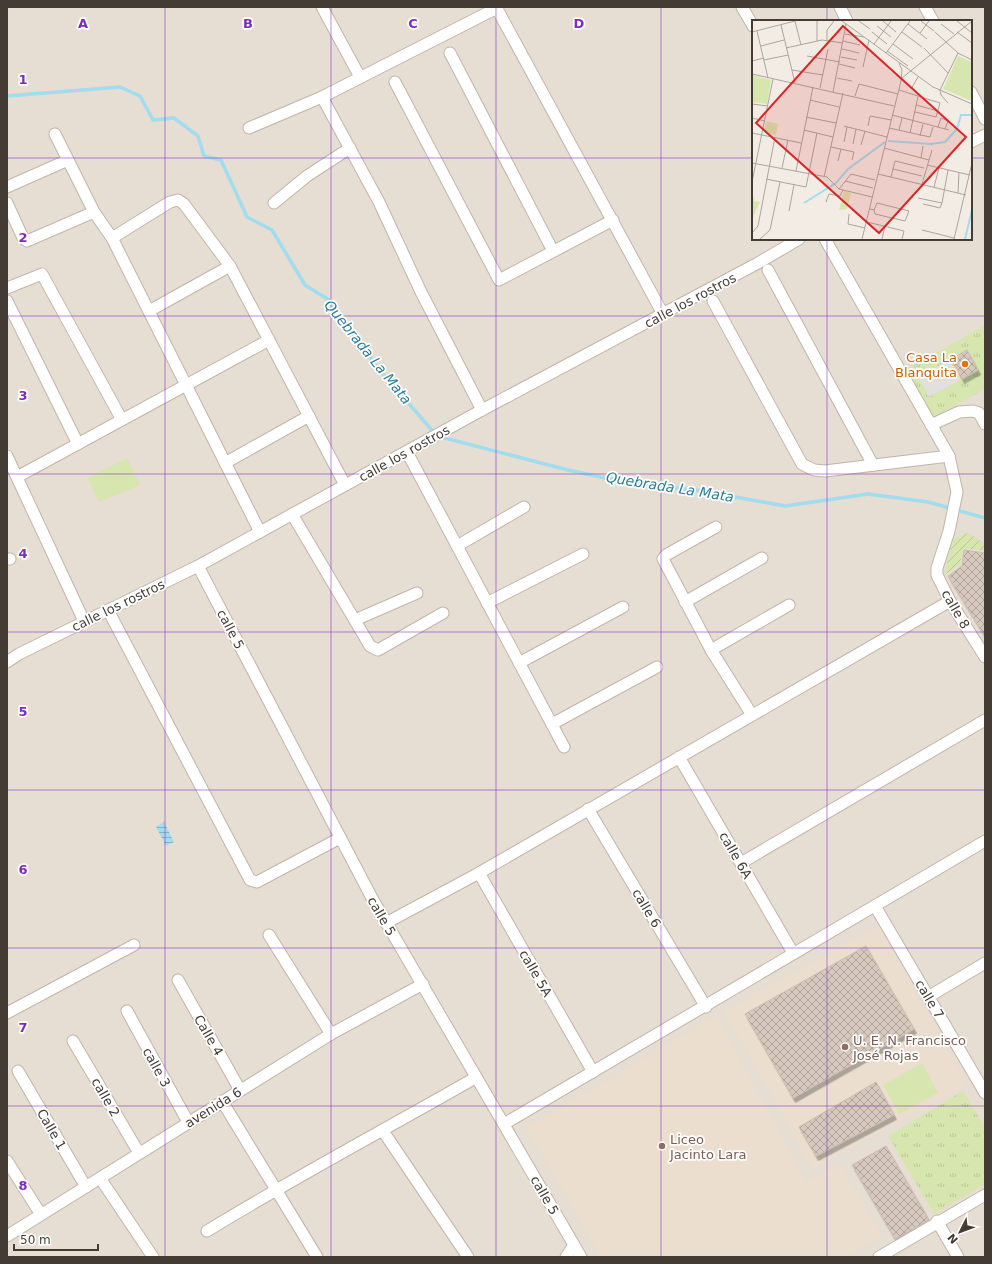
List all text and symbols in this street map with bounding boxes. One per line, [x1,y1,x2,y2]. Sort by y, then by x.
text: A [78,16,88,31]
text: B [243,16,253,31]
text: C [408,16,418,31]
text: D [574,16,585,31]
inset map [752,20,972,240]
text: 1 [18,72,28,87]
text: 2 [18,230,28,245]
street label: calle los rostros [642,270,739,331]
water label: Quebrada La Mata [321,297,415,407]
place label: Casa La Blanquita [895,350,957,380]
marker: Casa La Blanquita [960,359,970,369]
text: 3 [18,388,28,403]
street label: calle los rostros [356,422,453,485]
water label: Quebrada La Mata [605,469,735,505]
text: 4 [18,546,28,561]
street label: calle los rostros [69,576,167,634]
street label: calle 8 [938,587,973,632]
street label: calle 5 [214,607,247,652]
text: 5 [18,704,28,719]
street label: calle 6A [716,829,755,881]
text: 6 [18,862,28,877]
street label: calle 6 [629,886,664,930]
street label: calle 5 [364,894,399,939]
street label: calle 5A [516,947,555,999]
street label: calle 7 [912,977,947,1021]
street label: Calle 4 [191,1012,226,1058]
text: 7 [18,1020,28,1035]
place label: U. E. N. Francisco José Rojas [852,1033,966,1063]
marker: U. E. N. Francisco José Rojas [840,1042,850,1052]
street label: calle 3 [140,1045,173,1090]
street label: calle 2 [88,1075,123,1120]
street label: avenida 6 [182,1084,244,1131]
street label: Calle 1 [34,1106,69,1152]
place label: Liceo Jacinto Lara [669,1132,747,1162]
marker: Liceo Jacinto Lara [657,1141,667,1151]
street label: calle 5 [527,1173,562,1218]
text: 8 [18,1178,28,1193]
north arrow [940,1212,980,1252]
scale bar [14,1226,98,1252]
text: N [945,1231,961,1246]
text: 50 m [20,1233,51,1247]

